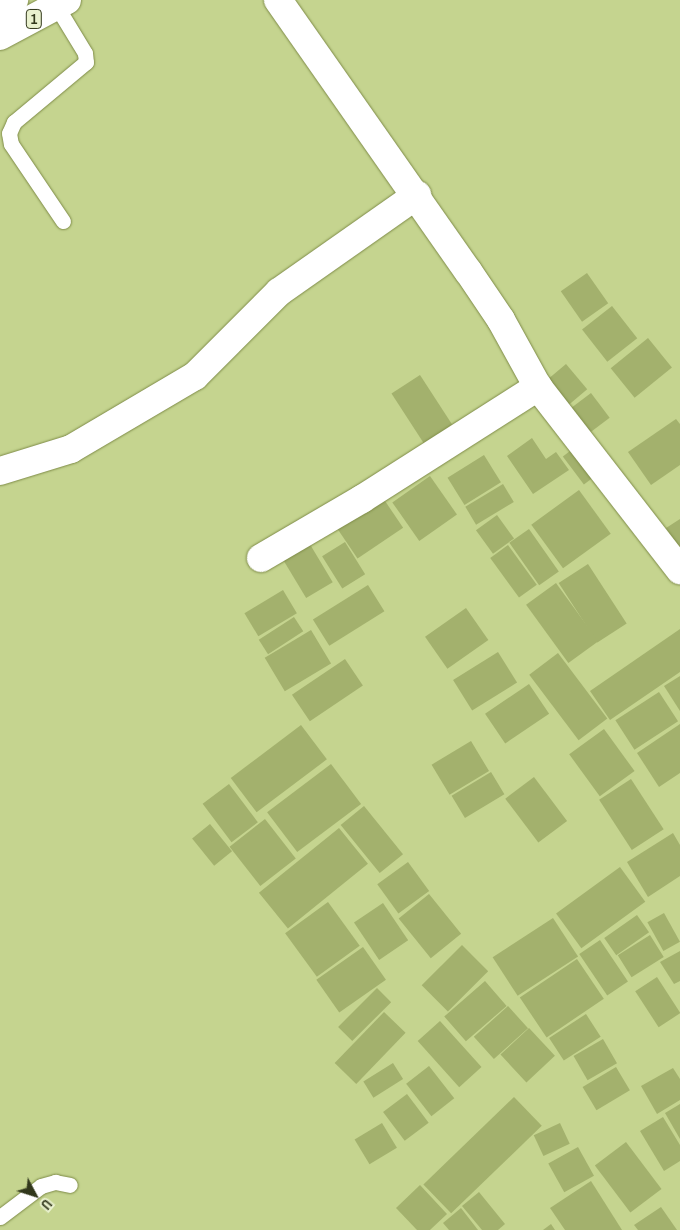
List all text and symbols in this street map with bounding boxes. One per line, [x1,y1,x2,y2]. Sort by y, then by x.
road number: 1 [25,8,43,30]
north arrow [10,1170,60,1220]
text: U [37,1196,56,1214]

